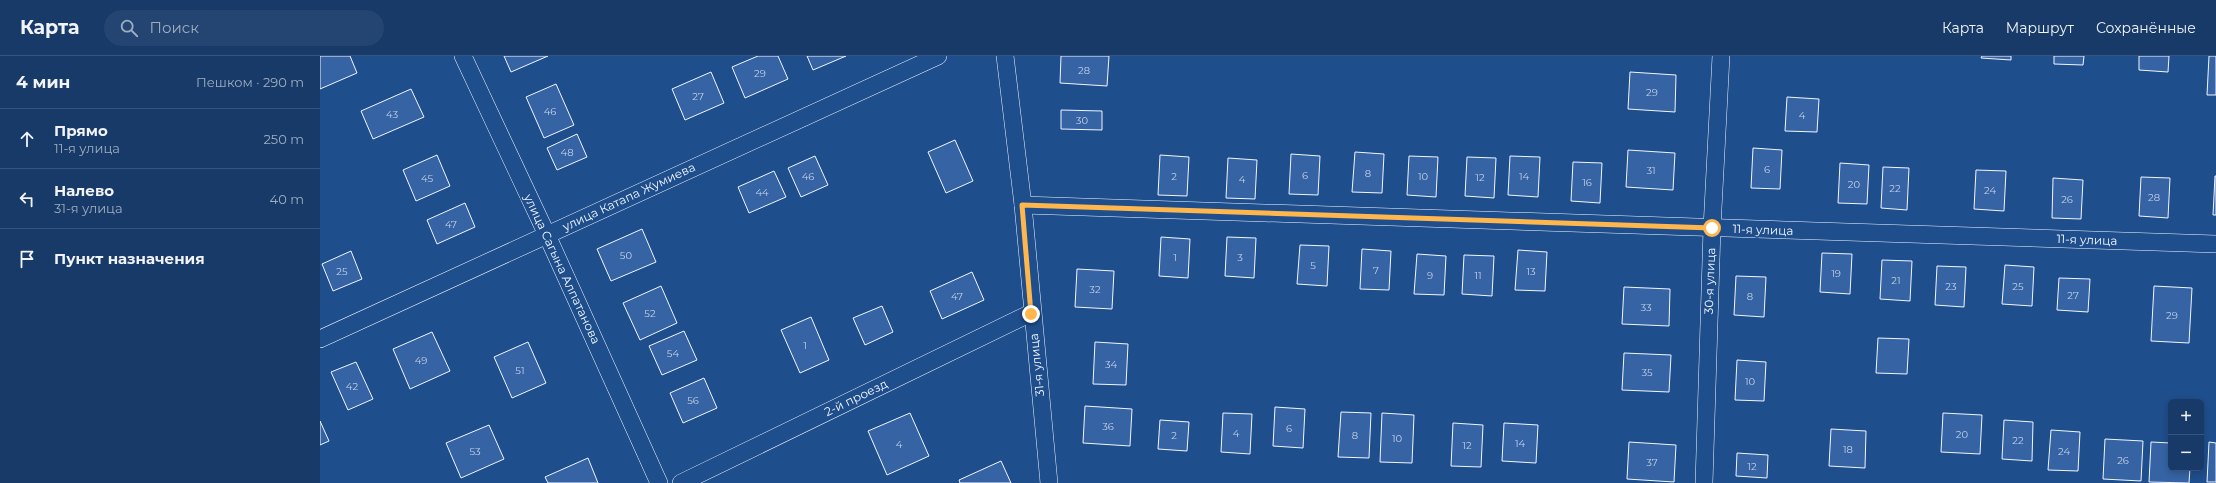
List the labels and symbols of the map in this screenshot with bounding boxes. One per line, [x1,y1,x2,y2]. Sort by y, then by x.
house number: 28 [1078,64,1090,77]
house number: 29 [754,67,766,80]
house number: 29 [1646,86,1658,99]
house number: 27 [692,90,704,103]
house number: 46 [544,105,556,118]
house number: 43 [386,108,398,121]
house number: 4 [1799,109,1806,122]
house number: 30 [1076,114,1089,127]
house number: 48 [560,146,574,159]
street label: улица Катапа Жумиева [559,159,698,234]
house number: 6 [1764,163,1770,176]
house number: 31 [1646,164,1656,177]
house number: 8 [1365,167,1371,180]
house number: 6 [1302,169,1308,182]
house number: 46 [802,170,814,183]
house number: 2 [1171,170,1177,183]
house number: 10 [1418,170,1428,183]
house number: 14 [1519,170,1529,183]
house number: 12 [1475,171,1485,184]
house number: 45 [421,172,433,185]
house number: 4 [1239,173,1246,186]
house number: 16 [1582,176,1592,189]
house number: 20 [1848,178,1861,191]
house number: 22 [1889,182,1901,195]
house number: 24 [1984,184,1996,197]
house number: 44 [755,186,769,199]
street label: улица Сагына Алпатанова [521,191,604,346]
house number: 28 [2148,191,2160,204]
house number: 26 [2061,193,2073,206]
house number: 47 [445,218,457,231]
route start [1703,219,1721,237]
street label: 11-я улица [1732,221,1794,238]
street label: 11-я улица [2056,231,2118,248]
street label: 30-я улица [1701,247,1718,315]
house number: 50 [620,249,633,262]
house number: 1 [1173,251,1177,264]
house number: 3 [1237,251,1243,264]
house number: 5 [1310,259,1316,272]
house number: 7 [1373,264,1379,277]
house number: 25 [336,265,348,278]
house number: 13 [1526,265,1536,278]
house number: 19 [1831,267,1841,280]
house number: 9 [1427,269,1433,282]
house number: 11 [1474,269,1482,282]
house number: 21 [1891,274,1901,287]
house number: 23 [1945,280,1957,293]
house number: 25 [2012,280,2024,293]
house number: 32 [1089,283,1101,296]
house number: 27 [2067,289,2079,302]
house number: 47 [951,290,963,303]
house number: 8 [1747,290,1753,303]
house number: 33 [1640,301,1652,314]
route end [1022,305,1040,323]
house number: 52 [644,307,656,320]
house number: 29 [2166,309,2178,322]
street label: 31-я улица [1026,333,1047,397]
house number: 1 [803,339,807,352]
house number: 54 [667,347,680,360]
house number: 49 [415,354,427,367]
house number: 34 [1105,358,1118,371]
house number: 51 [515,364,525,377]
house number: 35 [1641,366,1653,379]
house number: 10 [1745,375,1755,388]
street label: 2-й проезд [822,376,890,419]
house number: 42 [346,380,358,393]
house number: 56 [687,394,699,407]
house number: 36 [1102,420,1114,433]
house number: 6 [1286,422,1292,435]
house number: 4 [1233,427,1240,440]
house number: 20 [1956,428,1969,441]
house number: 2 [1171,429,1177,442]
house number: 8 [1352,429,1358,442]
house number: 10 [1392,432,1402,445]
house number: 22 [2012,434,2024,447]
house number: 14 [1515,437,1525,450]
house number: 4 [896,438,903,451]
house number: 12 [1462,439,1472,452]
house number: 18 [1843,443,1853,456]
house number: 53 [469,445,481,458]
house number: 24 [2058,445,2070,458]
house number: 26 [2117,454,2129,467]
house number: 37 [1646,456,1658,469]
house number: 12 [1747,460,1757,473]

